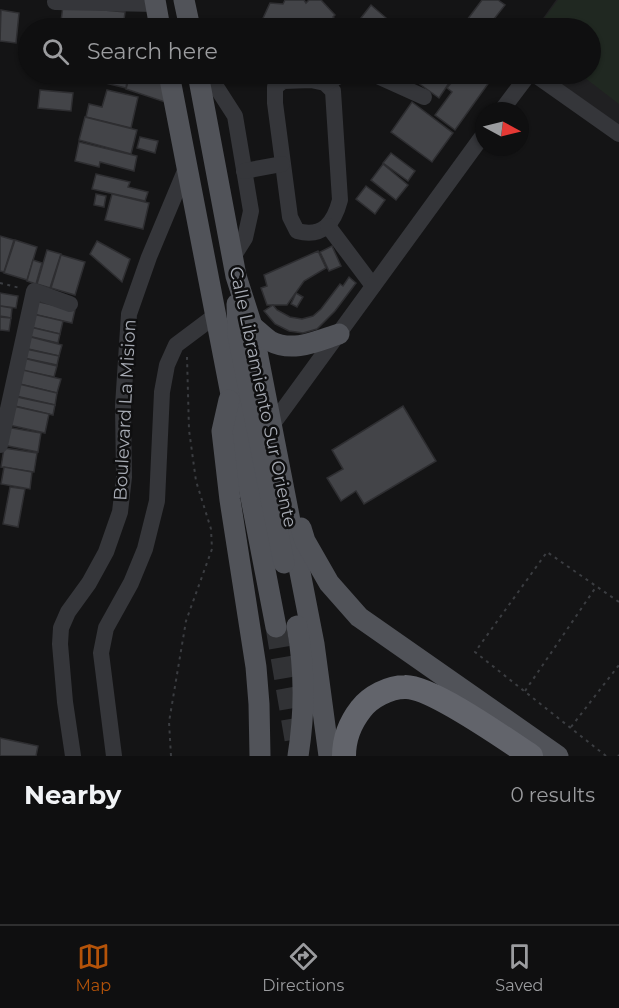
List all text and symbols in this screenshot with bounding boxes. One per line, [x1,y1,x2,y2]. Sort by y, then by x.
search box [18,18,601,84]
icon: search [39,35,72,68]
text: Search here [87,38,218,65]
north arrow [475,102,529,156]
street label: Calle Libramiento Sur Oriente [225,265,301,530]
street label: Boulevard La Mision [109,319,141,501]
text: Nearby [24,779,121,811]
text: 0 results [510,783,595,807]
tab: Map [76,940,111,995]
tab: Directions [262,940,344,995]
tab: Saved [495,940,543,995]

